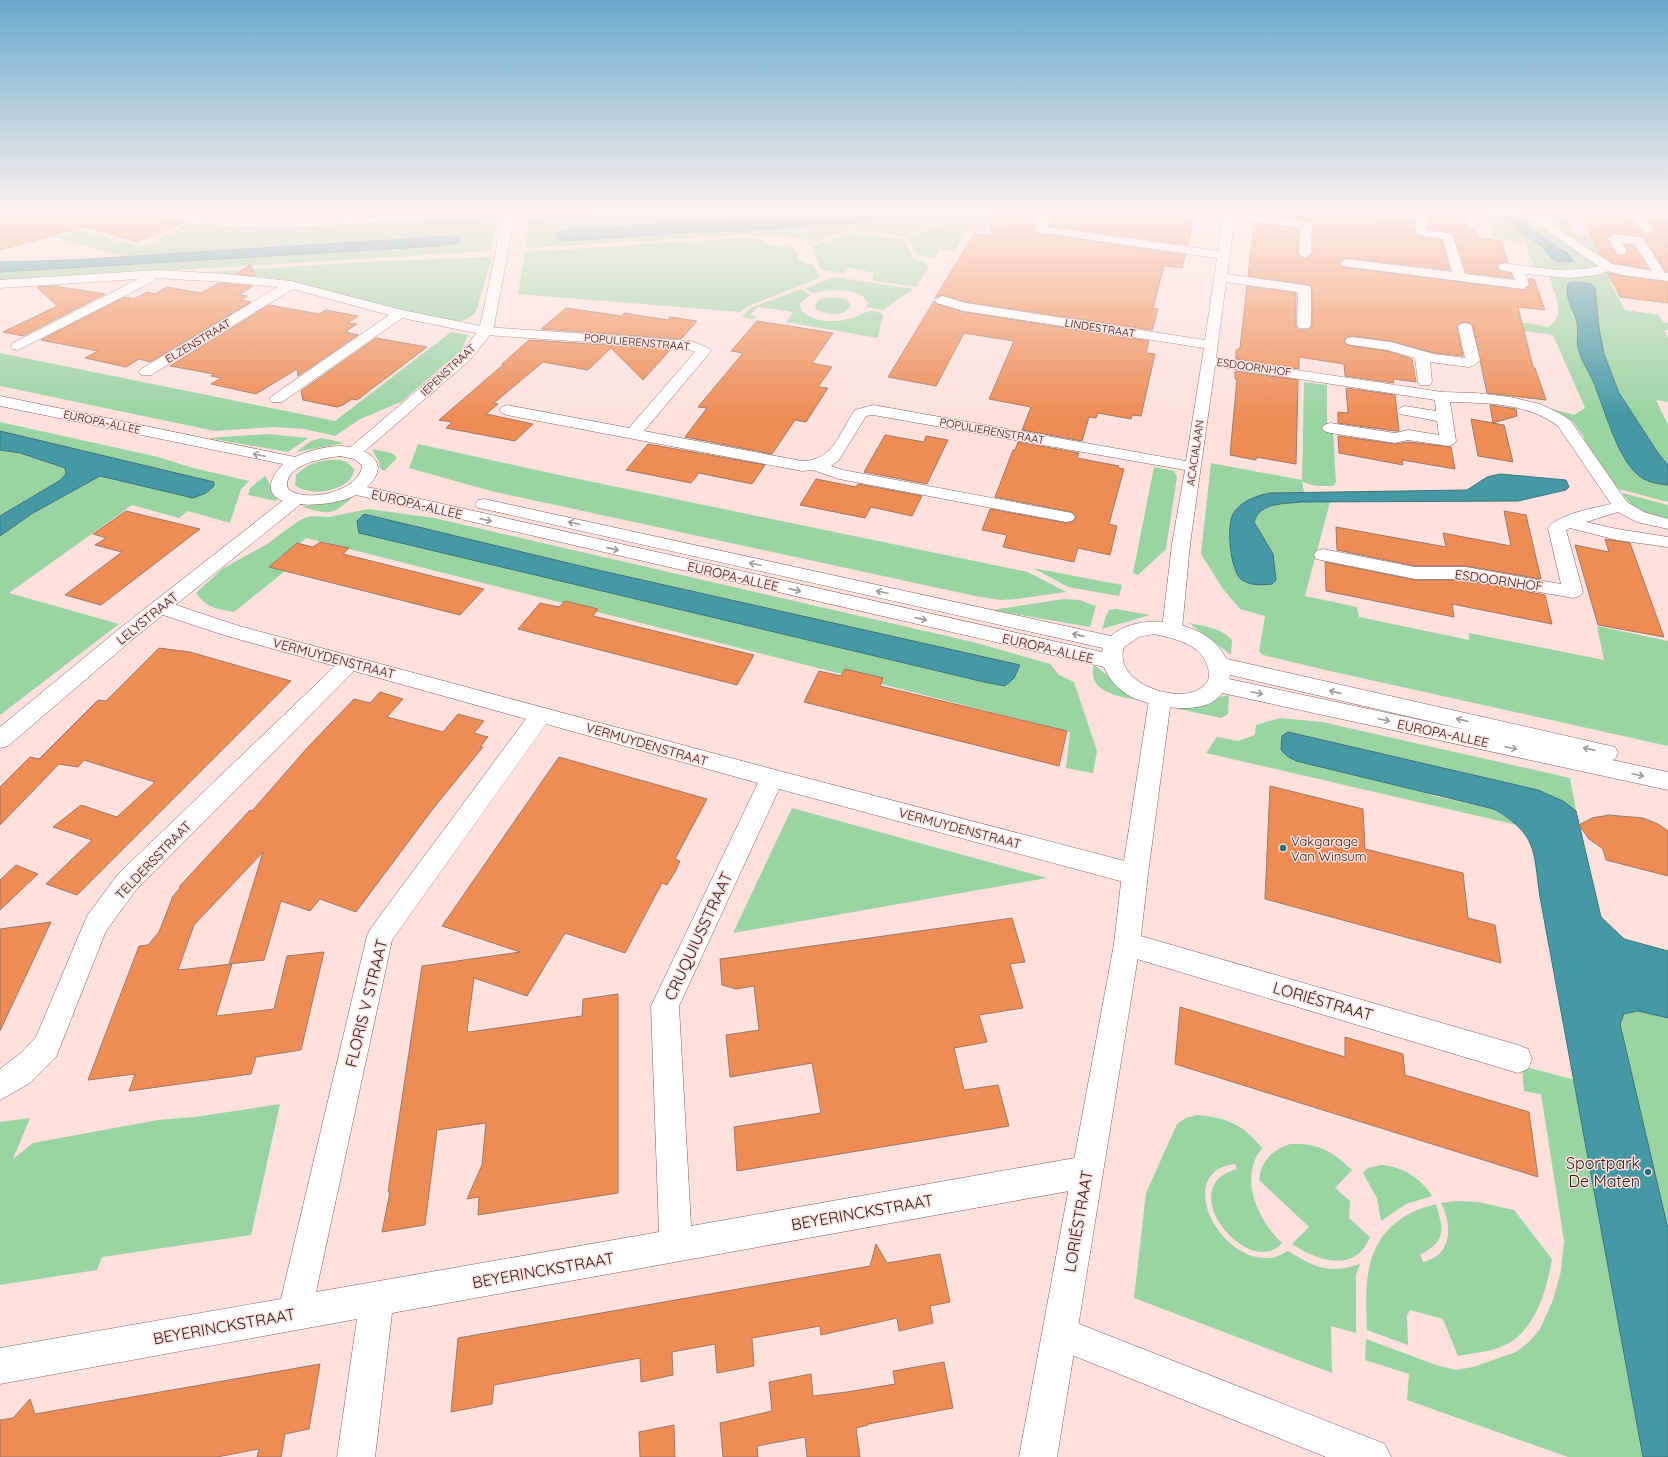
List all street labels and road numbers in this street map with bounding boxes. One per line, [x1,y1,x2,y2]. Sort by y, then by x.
street label: ELZENSTRAAT [163,316,234,366]
street label: LINDESTRAAT [1064,316,1137,341]
street label: POPULIERENSTRAAT [583,330,691,354]
street label: IEPENSTRAAT [418,341,479,399]
street label: ESDOORNHOF [1216,355,1292,379]
street label: EUROPA-ALLEE [62,407,142,437]
street label: POPULIERENSTRAAT [938,415,1046,447]
street label: ACACIALAAN [1183,419,1207,487]
street label: EUROPA-ALLEE [370,486,464,522]
street label: EUROPA-ALLEE [686,558,780,594]
street label: ESDOORNHOF [1454,566,1544,594]
street label: LELYSTRAAT [113,588,181,648]
street label: EUROPA-ALLEE [1001,630,1095,666]
street label: VERMUYDENSTRAAT [271,634,397,682]
street label: EUROPA-ALLEE [1396,716,1490,750]
street label: VERMUYDENSTRAAT [584,719,710,769]
street label: VERMUYDENSTRAAT [897,804,1023,852]
street label: TELDERSSTRAAT [112,817,195,903]
street label: CRUQUIUSSTRAAT [659,868,737,1003]
street label: FLORIS V STRAAT [340,936,392,1069]
street label: LORIÉSTRAAT [1271,977,1376,1025]
street label: LORIÉSTRAAT [1059,1168,1097,1274]
street label: BEYERINCKSTRAAT [789,1190,935,1234]
street label: BEYERINCKSTRAAT [470,1248,616,1292]
street label: BEYERINCKSTRAAT [151,1304,297,1348]

